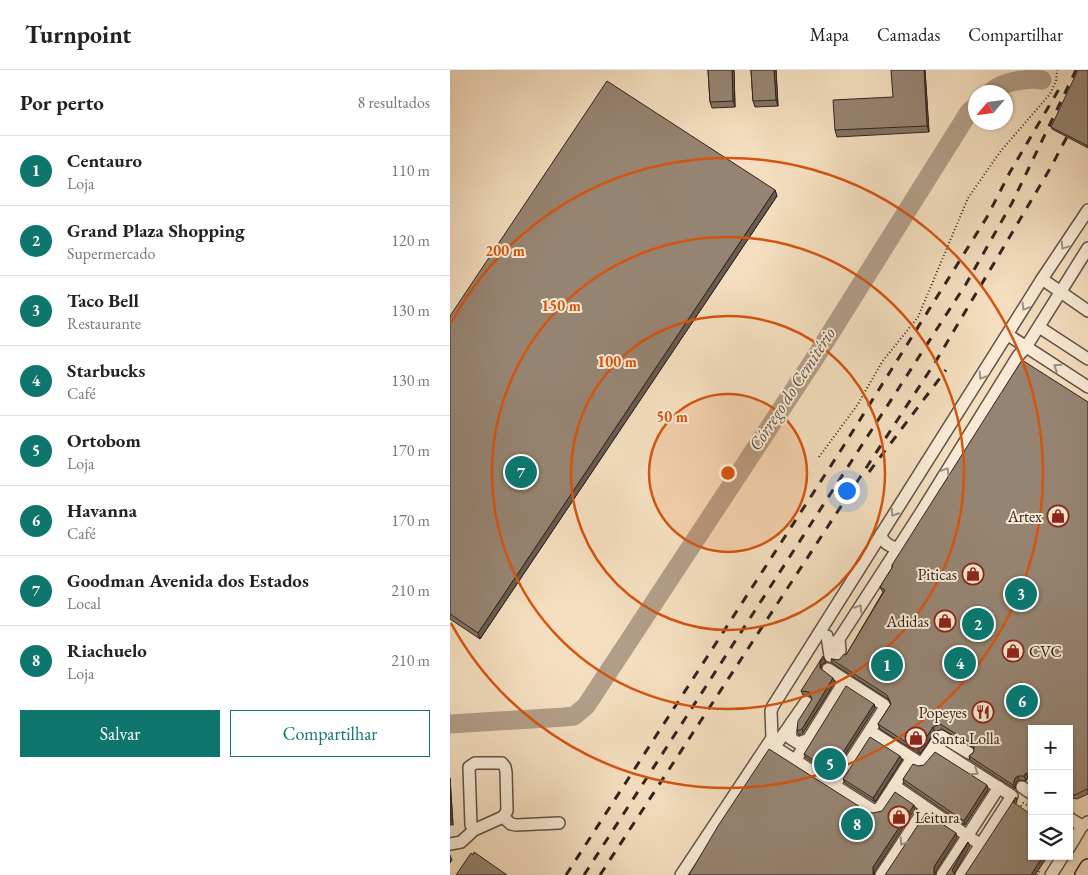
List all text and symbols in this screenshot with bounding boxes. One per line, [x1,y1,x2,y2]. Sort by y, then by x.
text: Turnpoint [25,19,131,50]
text: Mapa [810,23,849,46]
text: Camadas [877,23,940,46]
text: Compartilhar [968,23,1063,46]
north arrow [968,85,1013,130]
text: Por perto [20,89,104,116]
text: 8 resultados [358,92,430,113]
text: Centauro [67,148,142,173]
text: 1 [32,160,40,181]
text: 110 m [391,160,430,181]
text: Loja [67,173,94,194]
text: Grand Plaza Shopping [67,218,245,243]
text: 2 [32,230,40,251]
text: 120 m [391,230,430,251]
text: 200 m [485,241,525,260]
one-way arrow [1061,241,1070,250]
text: Supermercado [67,243,155,264]
text: Taco Bell [67,288,139,313]
text: 150 m [541,296,581,315]
text: 3 [32,300,40,321]
text: 130 m [391,300,430,321]
one-way arrow [1022,302,1032,311]
text: Restaurante [67,313,141,334]
water label: Córrego do Cemitério [743,323,841,455]
text: 100 m [597,352,637,371]
text: Starbucks [67,358,145,383]
one-way arrow [1054,364,1063,373]
text: 4 [32,370,40,391]
text: 130 m [391,370,430,391]
one-way arrow [978,371,988,380]
text: Café [67,383,96,404]
text: 50 m [656,407,688,426]
text: Ortobom [67,428,141,453]
text: 5 [32,440,40,461]
text: 170 m [391,440,430,461]
text: Loja [67,453,94,474]
pin: 7 [505,453,537,491]
centre of rings [719,464,737,482]
one-way arrow [940,468,950,477]
your location [834,478,860,504]
text: Havanna [67,498,137,523]
shop icon: Artex [1046,504,1070,528]
place label: Artex [1007,506,1042,527]
one-way arrow [891,508,901,517]
text: 6 [32,510,40,531]
text: 170 m [391,510,430,531]
text: Café [67,523,96,544]
shop icon: Piticas [961,562,985,586]
place label: Piticas [917,564,957,585]
text: Goodman Avenida dos Estados [67,568,309,593]
pin: 3 [1005,575,1037,613]
text: 7 [32,580,40,601]
text: 210 m [391,580,430,601]
text: Local [67,593,101,614]
one-way arrow [853,605,862,614]
pin: 2 [962,605,994,643]
shop icon: Adidas [933,609,957,633]
place label: Adidas [885,611,929,632]
text: Riachuelo [67,638,147,663]
shop icon: CVC [1001,639,1025,663]
place label: CVC [1029,641,1062,662]
pin: 4 [944,644,976,682]
pin: 1 [871,646,903,684]
text: 8 [32,650,40,671]
text: 210 m [391,650,430,671]
text: Loja [67,663,94,684]
pin: 6 [1006,682,1038,720]
restaurant icon: Popeyes [971,700,995,724]
place label: Popeyes [918,702,967,723]
button: Salvar [20,710,220,757]
button: Compartilhar [230,710,430,757]
map controls [1028,725,1073,860]
button: + [1028,725,1073,770]
shop icon: Santa Lolla [904,726,928,750]
place label: Santa Lolla [932,728,1001,749]
pin: 5 [814,745,846,783]
one-way arrow [969,766,979,775]
button: − [1028,770,1073,815]
pin: 8 [841,805,873,843]
shop icon: Leitura [887,805,911,829]
place label: Leitura [915,807,960,828]
button: layers [1028,815,1073,860]
one-way arrow [900,836,909,845]

